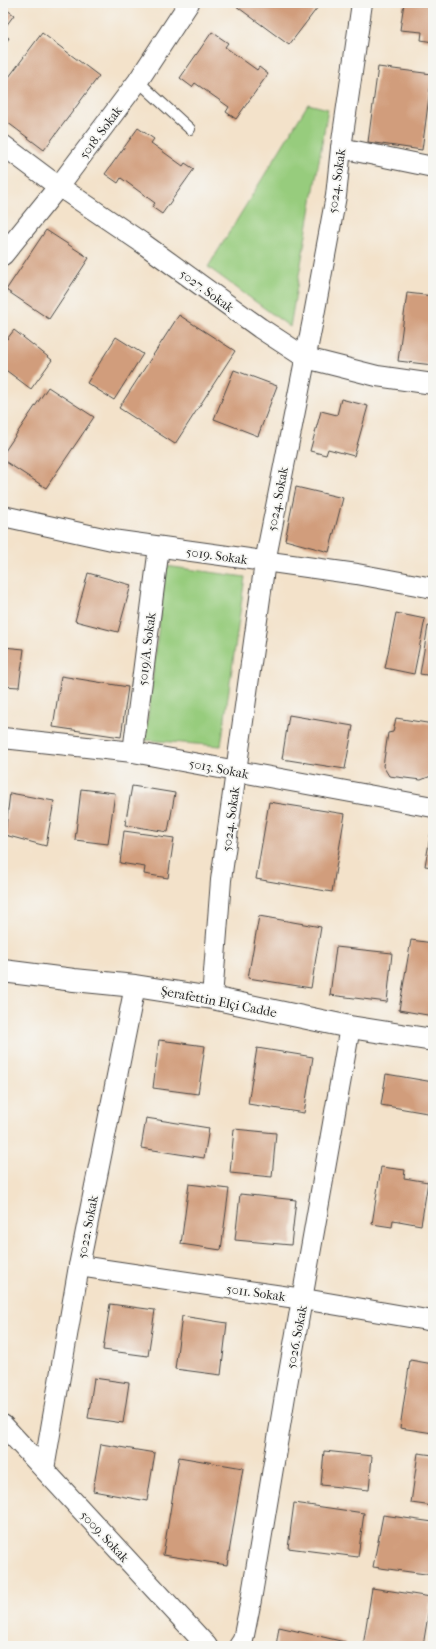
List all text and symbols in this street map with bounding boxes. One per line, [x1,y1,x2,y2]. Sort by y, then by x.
street label: 5018. Sokak [76,103,125,161]
street label: 5024. Sokak [325,147,349,214]
street label: 5027. Sokak [177,266,237,315]
street label: 5024. Sokak [264,465,291,533]
street label: 5019. Sokak [185,544,249,567]
street label: 5019/A. Sokak [135,611,158,687]
street label: 5013. Sokak [188,755,250,782]
street label: 5024. Sokak [219,785,243,852]
street label: Şerafettin Elçi Cadde [159,983,279,1021]
street label: 5022. Sokak [74,1194,101,1260]
street label: 5011. Sokak [225,1281,287,1304]
street label: 5026. Sokak [283,1304,310,1370]
street label: 5009. Sokak [77,1508,132,1565]

